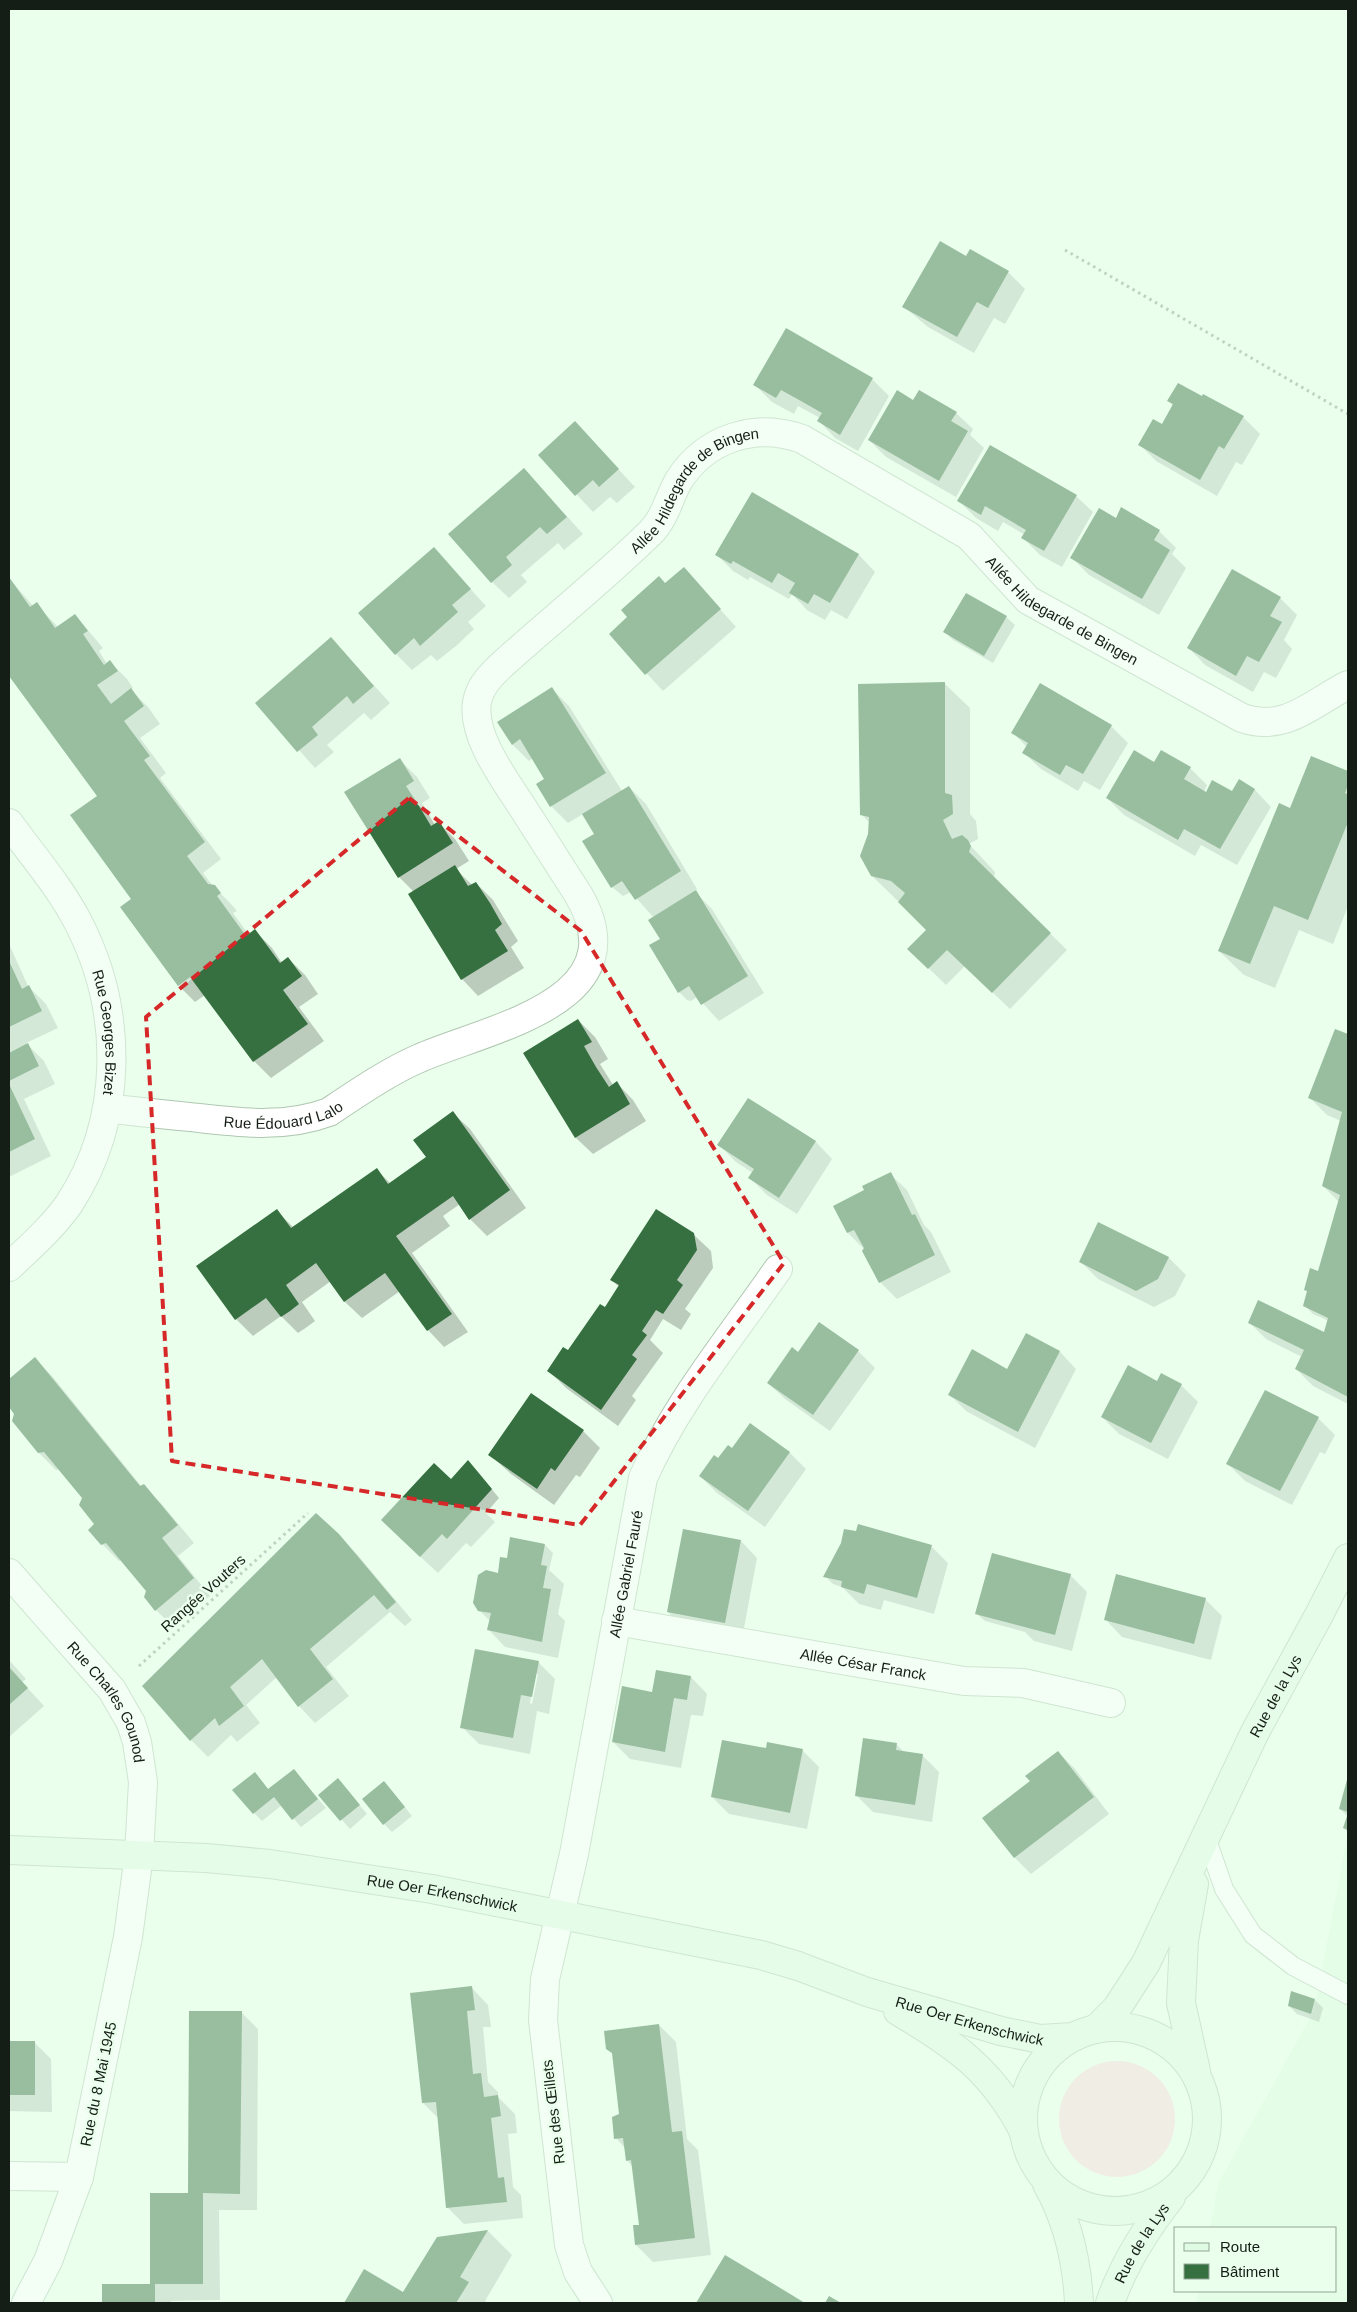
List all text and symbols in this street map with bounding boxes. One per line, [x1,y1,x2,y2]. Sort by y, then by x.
street label: Allée Hildegarde de Bingen [626,424,760,556]
street label: Allée Hildegarde de Bingen [983,552,1141,668]
street label: Rue Georges Bizet [90,967,120,1097]
street label: Rue Édouard Lalo [223,1097,345,1131]
street label: Allée Gabriel Fauré [605,1509,645,1639]
street label: Rangée Vouters [157,1551,249,1635]
street label: Rue Charles Gounod [64,1638,148,1764]
street label: Allée César Franck [799,1644,928,1683]
street label: Rue de la Lys [1245,1652,1304,1740]
street label: Rue Oer Erkenschwick [366,1871,519,1915]
street label: Rue Oer Erkenschwick [894,1992,1046,2048]
street label: Rue du 8 Mai 1945 [77,2020,119,2148]
street label: Rue des Œillets [538,2059,568,2165]
street label: Rue de la Lys [1110,2199,1172,2286]
legend [1174,2227,1337,2292]
text: Route [1220,2238,1260,2255]
text: Bâtiment [1220,2263,1280,2280]

